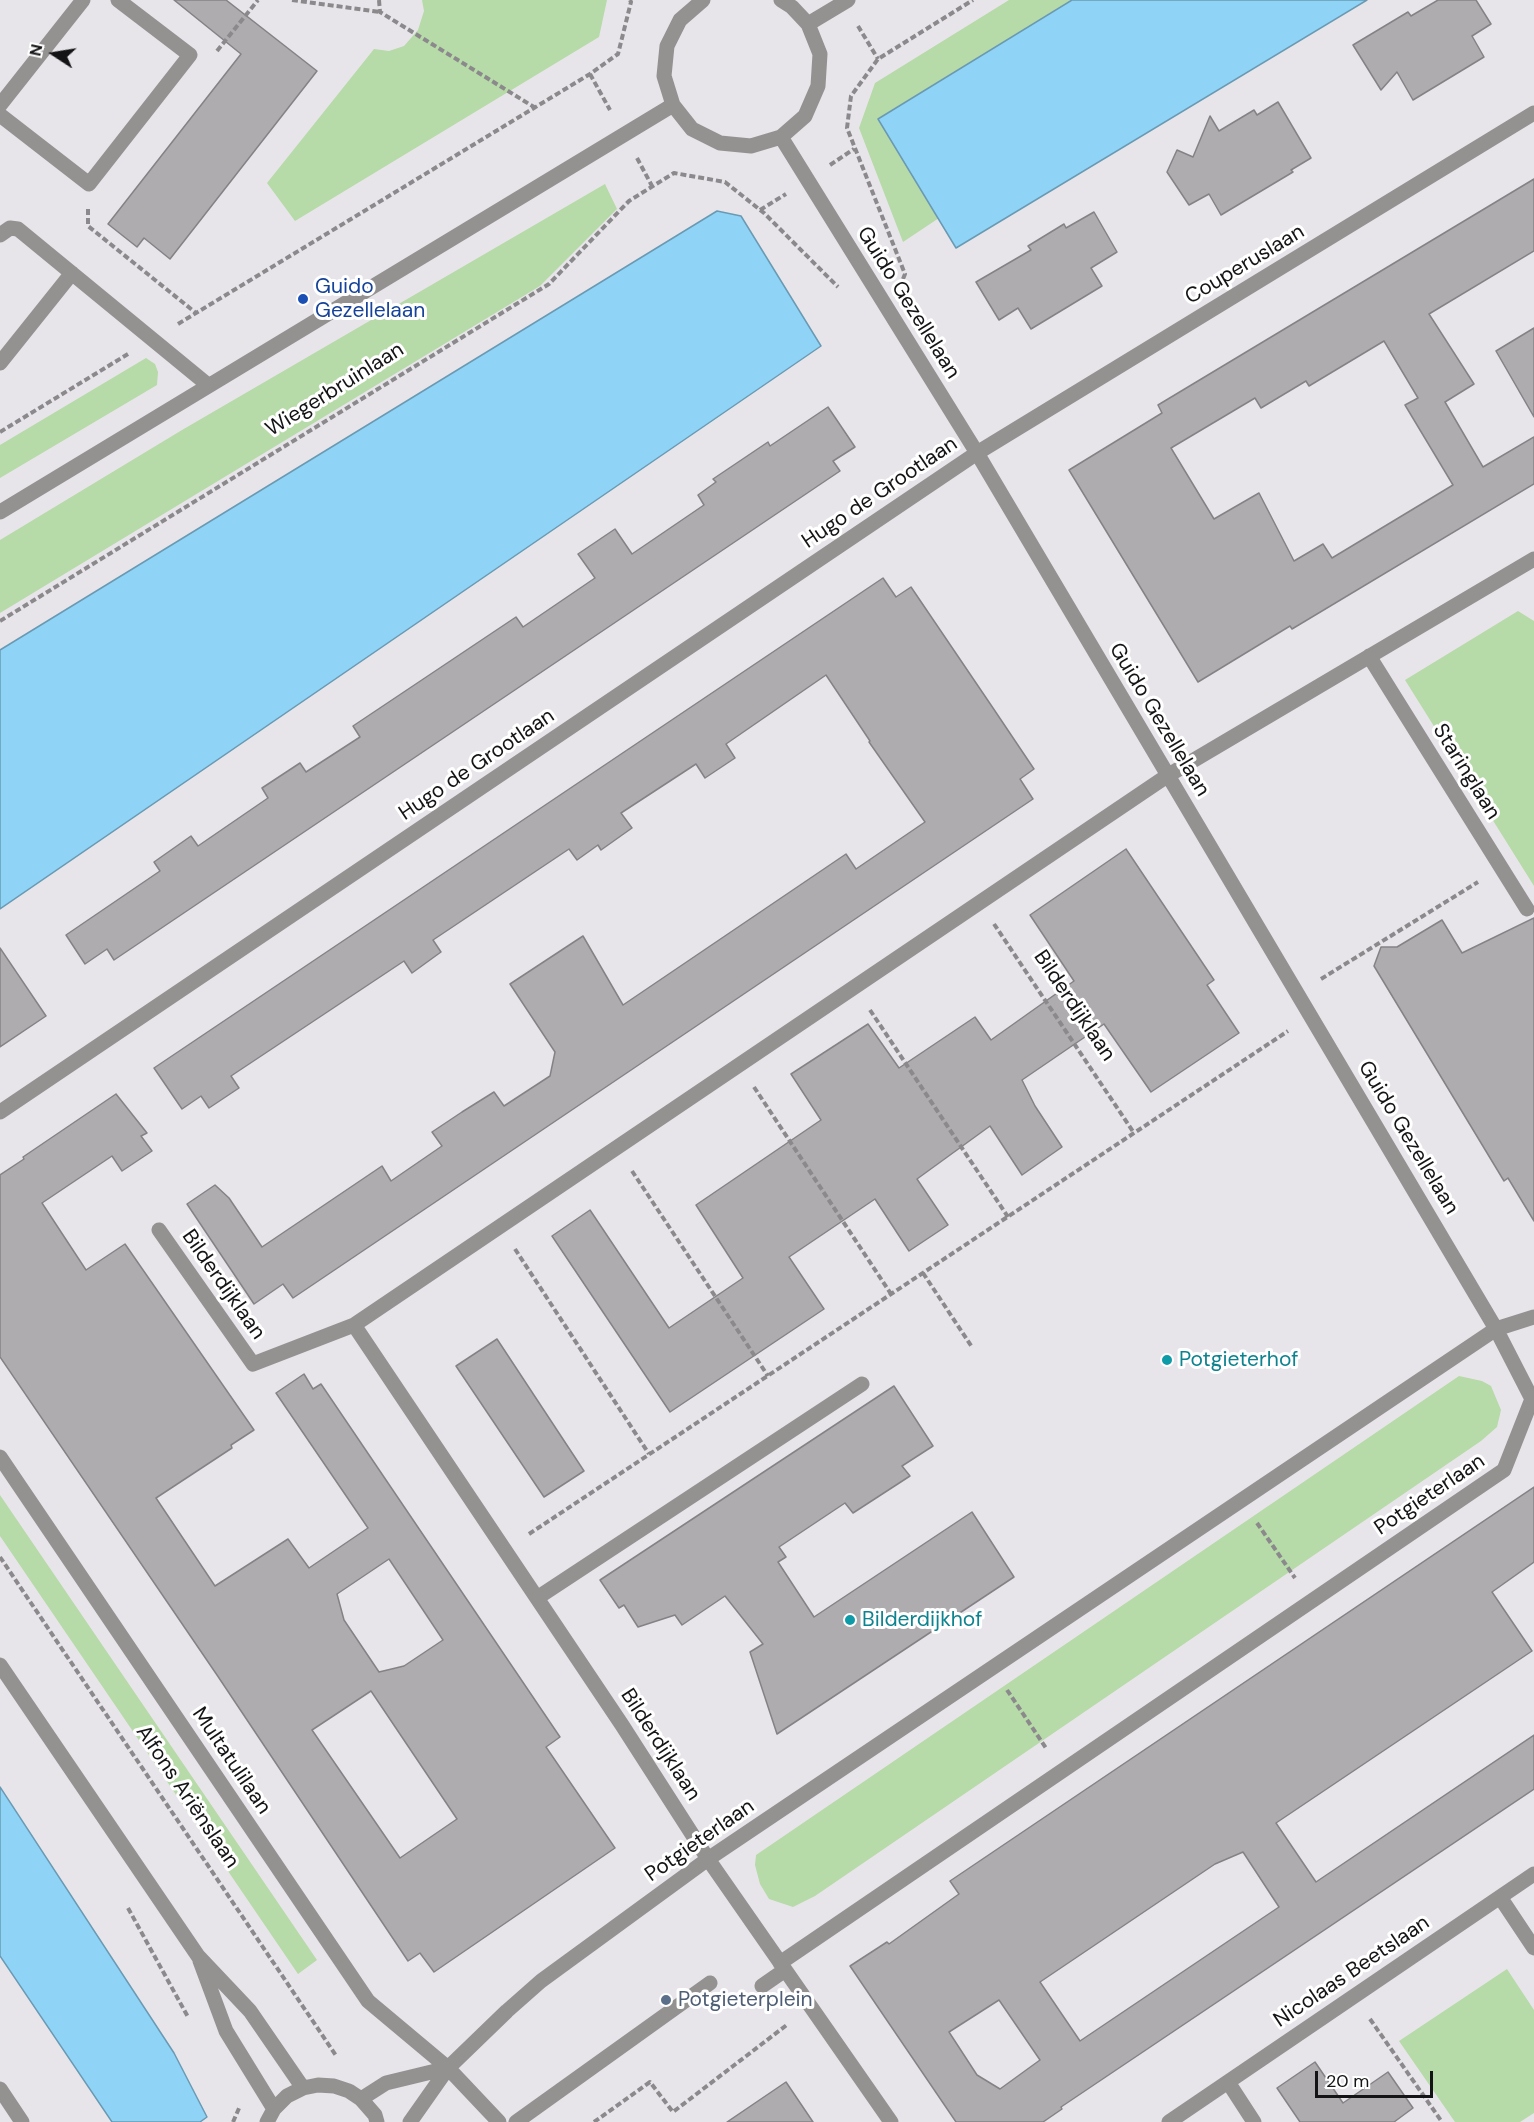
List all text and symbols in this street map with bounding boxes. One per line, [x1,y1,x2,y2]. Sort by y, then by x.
north arrow [24,24,84,84]
text: N [24,42,47,58]
street label: Couperuslaan [1181,220,1309,310]
street label: Guido Gezellelaan [851,222,965,384]
place label: Guido Gezellelaan [315,274,425,324]
marker: Guido Gezellelaan [296,292,310,306]
street label: Wiegerbruinlaan [261,337,409,443]
street label: Hugo de Grootlaan [798,432,962,554]
street label: Guido Gezellelaan [1103,639,1215,801]
street label: Hugo de Grootlaan [395,704,559,826]
street label: Staringlaan [1427,720,1505,824]
street label: Bilderdijklaan [1028,946,1120,1066]
street label: Guido Gezellelaan [1352,1057,1464,1219]
street label: Bilderdijklaan [176,1225,270,1345]
place label: Potgieterhof [1179,1347,1298,1373]
marker: Potgieterhof [1160,1353,1174,1367]
street label: Potgieterlaan [1370,1449,1490,1541]
place label: Bilderdijkhof [862,1607,982,1633]
marker: Bilderdijkhof [843,1613,857,1627]
street label: Bilderdijklaan [614,1684,706,1806]
street label: Multatulilaan [186,1703,276,1819]
street label: Alfons Ariënslaan [130,1721,244,1873]
street label: Potgieterlaan [641,1794,759,1888]
street label: Nicolaas Beetslaan [1269,1911,1435,2033]
place label: Potgieterplein [678,1987,813,2013]
marker: Potgieterplein [659,1993,673,2007]
scale bar [1318,2059,1436,2097]
text: 20 m [1326,2069,1369,2093]

